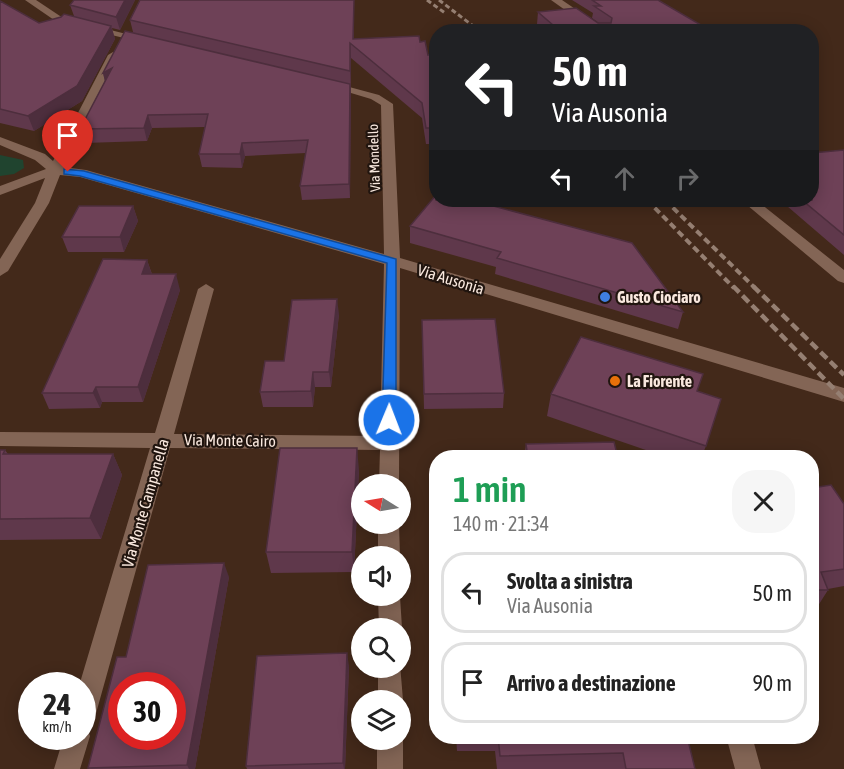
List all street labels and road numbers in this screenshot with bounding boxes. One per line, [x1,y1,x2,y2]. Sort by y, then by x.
street label: Via Mondello [365,124,383,192]
street label: Via Ausonia [415,260,487,298]
street label: Via Monte Cairo [184,430,276,450]
street label: Via Monte Campanella [118,437,173,570]

